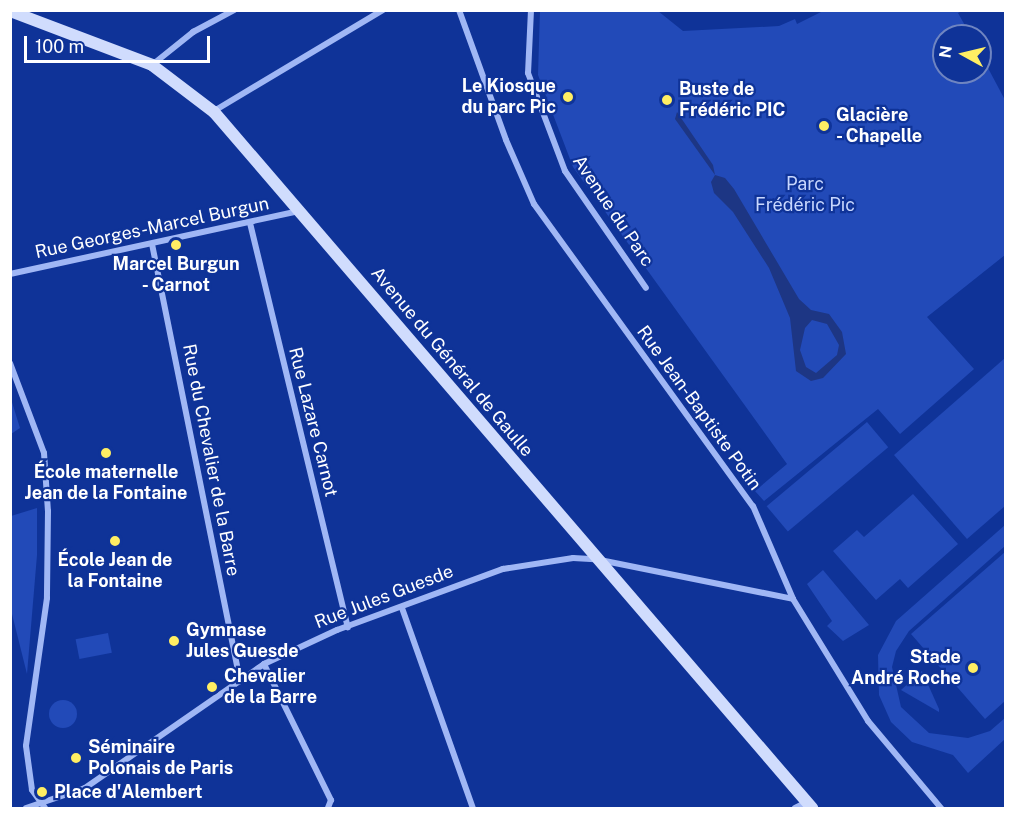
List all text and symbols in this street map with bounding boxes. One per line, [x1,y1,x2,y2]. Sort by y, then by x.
scale bar [27,24,213,62]
north arrow [932,24,992,84]
text: 100 m [35,36,84,57]
text: N [935,44,956,59]
place label: Le Kiosque du parc Pic [462,76,556,118]
place label: Buste de Frédéric PIC [679,79,785,122]
marker: Le Kiosque du parc Pic [561,90,575,104]
marker: Buste de Frédéric PIC [660,93,674,107]
place label: Glacière - Chapelle [836,105,924,148]
marker: Glacière - Chapelle [817,119,831,133]
street label: Avenue du Parc [568,151,658,271]
park label: Parc Frédéric Pic [755,174,855,216]
street label: Rue Georges-Marcel Burgun [33,193,271,263]
marker: Marcel Burgun - Carnot [169,238,183,252]
place label: Marcel Burgun - Carnot [112,254,240,296]
street label: Avenue du Général de Gaulle [366,263,538,461]
street label: Rue Jean-Baptiste Potin [632,321,766,495]
street label: Rue du Chevalier de la Barre [178,342,244,578]
street label: Rue Lazare Carnot [284,345,342,499]
marker: École maternelle Jean de la Fontaine [99,446,113,460]
place label: École maternelle Jean de la Fontaine [25,462,187,504]
marker: École Jean de la Fontaine [108,534,122,548]
place label: École Jean de la Fontaine [57,550,173,592]
street label: Rue Jules Guesde [311,561,457,633]
place label: Gymnase Jules Guesde [186,620,299,662]
marker: Gymnase Jules Guesde [167,634,181,648]
place label: Stade André Roche [851,647,961,690]
marker: Stade André Roche [966,661,980,675]
place label: Chevalier de la Barre [224,666,317,708]
marker: Chevalier de la Barre [205,680,219,694]
place label: Séminaire Polonais de Paris [88,737,233,780]
marker: Séminaire Polonais de Paris [69,751,83,765]
place label: Place d'Alembert [54,781,203,803]
marker: Place d'Alembert [35,785,49,799]

